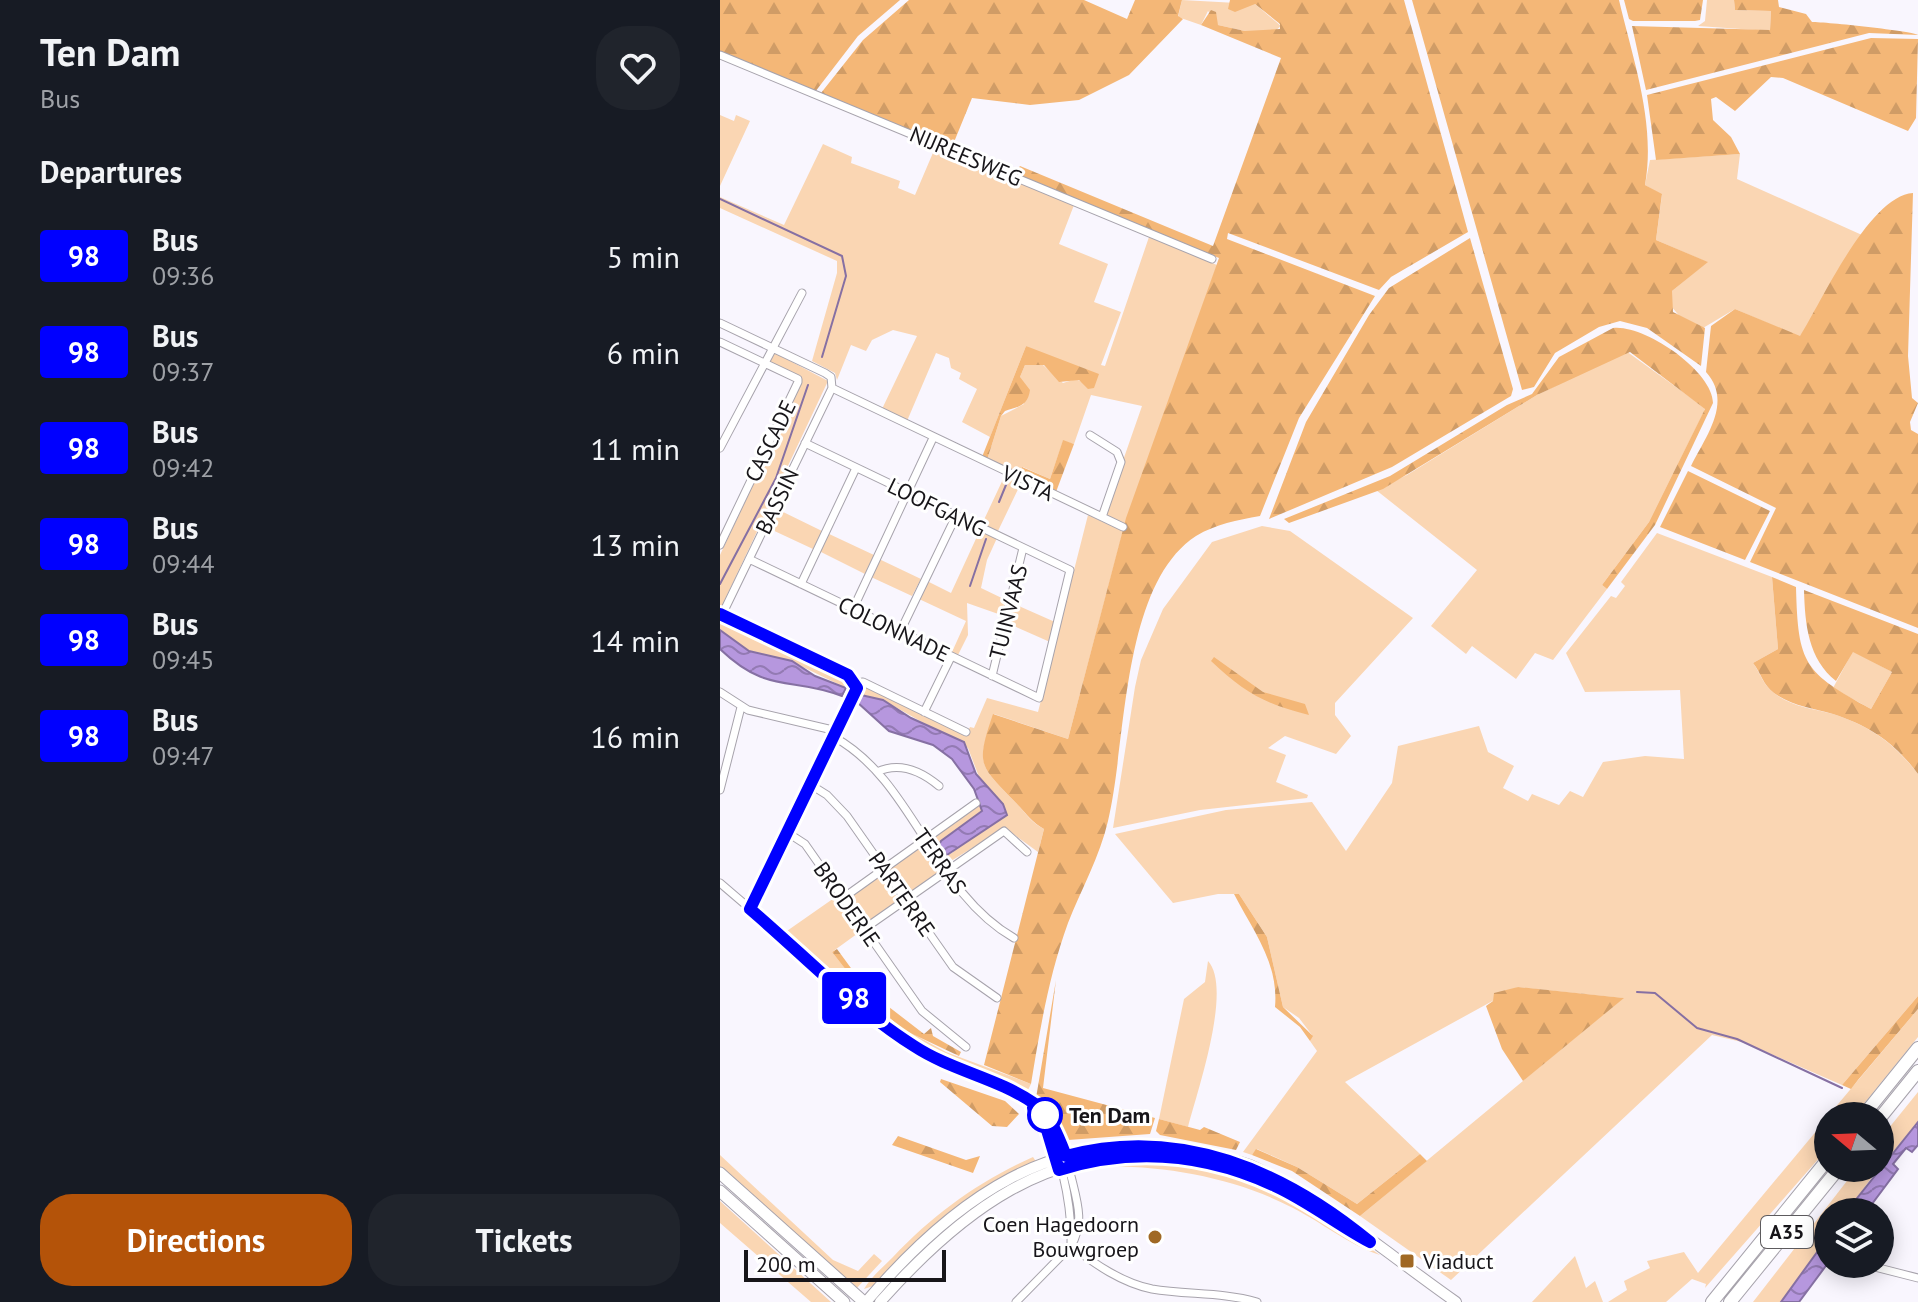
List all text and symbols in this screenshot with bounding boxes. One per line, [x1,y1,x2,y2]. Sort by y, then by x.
button: heart [596,26,680,110]
text: Ten Dam [40,27,180,76]
text: Bus [40,82,80,115]
street label: NIJREESWEG [906,120,1026,192]
text: Departures [40,152,182,191]
text: Bus [152,220,199,259]
text: 98 [68,237,100,274]
text: 5 min [607,237,680,276]
text: 09:36 [152,259,214,292]
text: Bus [152,316,199,355]
text: 98 [68,333,100,370]
text: 6 min [607,333,680,372]
text: 09:37 [152,355,214,388]
street label: CASCADE [738,396,802,486]
text: Bus [152,412,199,451]
text: 98 [68,429,100,466]
text: 11 min [590,429,680,468]
text: 09:42 [152,451,214,484]
street label: VISTA [997,458,1059,507]
street label: BASSIN [749,463,805,539]
street label: LOOFGANG [883,471,991,543]
text: Bus [152,508,199,547]
text: 98 [68,525,100,562]
text: 13 min [590,525,680,564]
text: 09:44 [152,547,214,580]
street label: TUINVAAS [983,562,1033,662]
street label: COLONNADE [834,590,954,668]
text: Bus [152,604,199,643]
text: 98 [68,621,100,658]
text: 14 min [590,621,680,660]
text: 09:45 [152,643,214,676]
text: Bus [152,700,199,739]
text: 98 [68,717,100,754]
text: 16 min [590,717,680,756]
text: 09:47 [152,739,214,772]
street label: TERRAS [907,823,973,899]
street label: PARTERRE [863,846,941,942]
street label: BRODERIE [808,856,886,952]
line badge: 98 [818,972,890,1024]
text: 98 [838,979,870,1016]
marker: Ten Dam [1028,1098,1062,1132]
place label: Ten Dam [1069,1101,1150,1129]
north arrow [1814,1102,1894,1182]
map controls [1814,1102,1894,1278]
button: Directions [40,1194,352,1286]
button: Tickets [368,1194,680,1286]
button: layers [1814,1198,1894,1278]
place label: Coen Hagedoorn Bouwgroep [983,1210,1139,1263]
road number: A35 [1761,1216,1813,1248]
marker: Coen Hagedoorn Bouwgroep [1146,1228,1164,1246]
scale bar [744,1246,946,1282]
place label: Viaduct [1422,1247,1494,1275]
text: 200 m [756,1250,816,1278]
marker: Viaduct [1398,1252,1416,1270]

